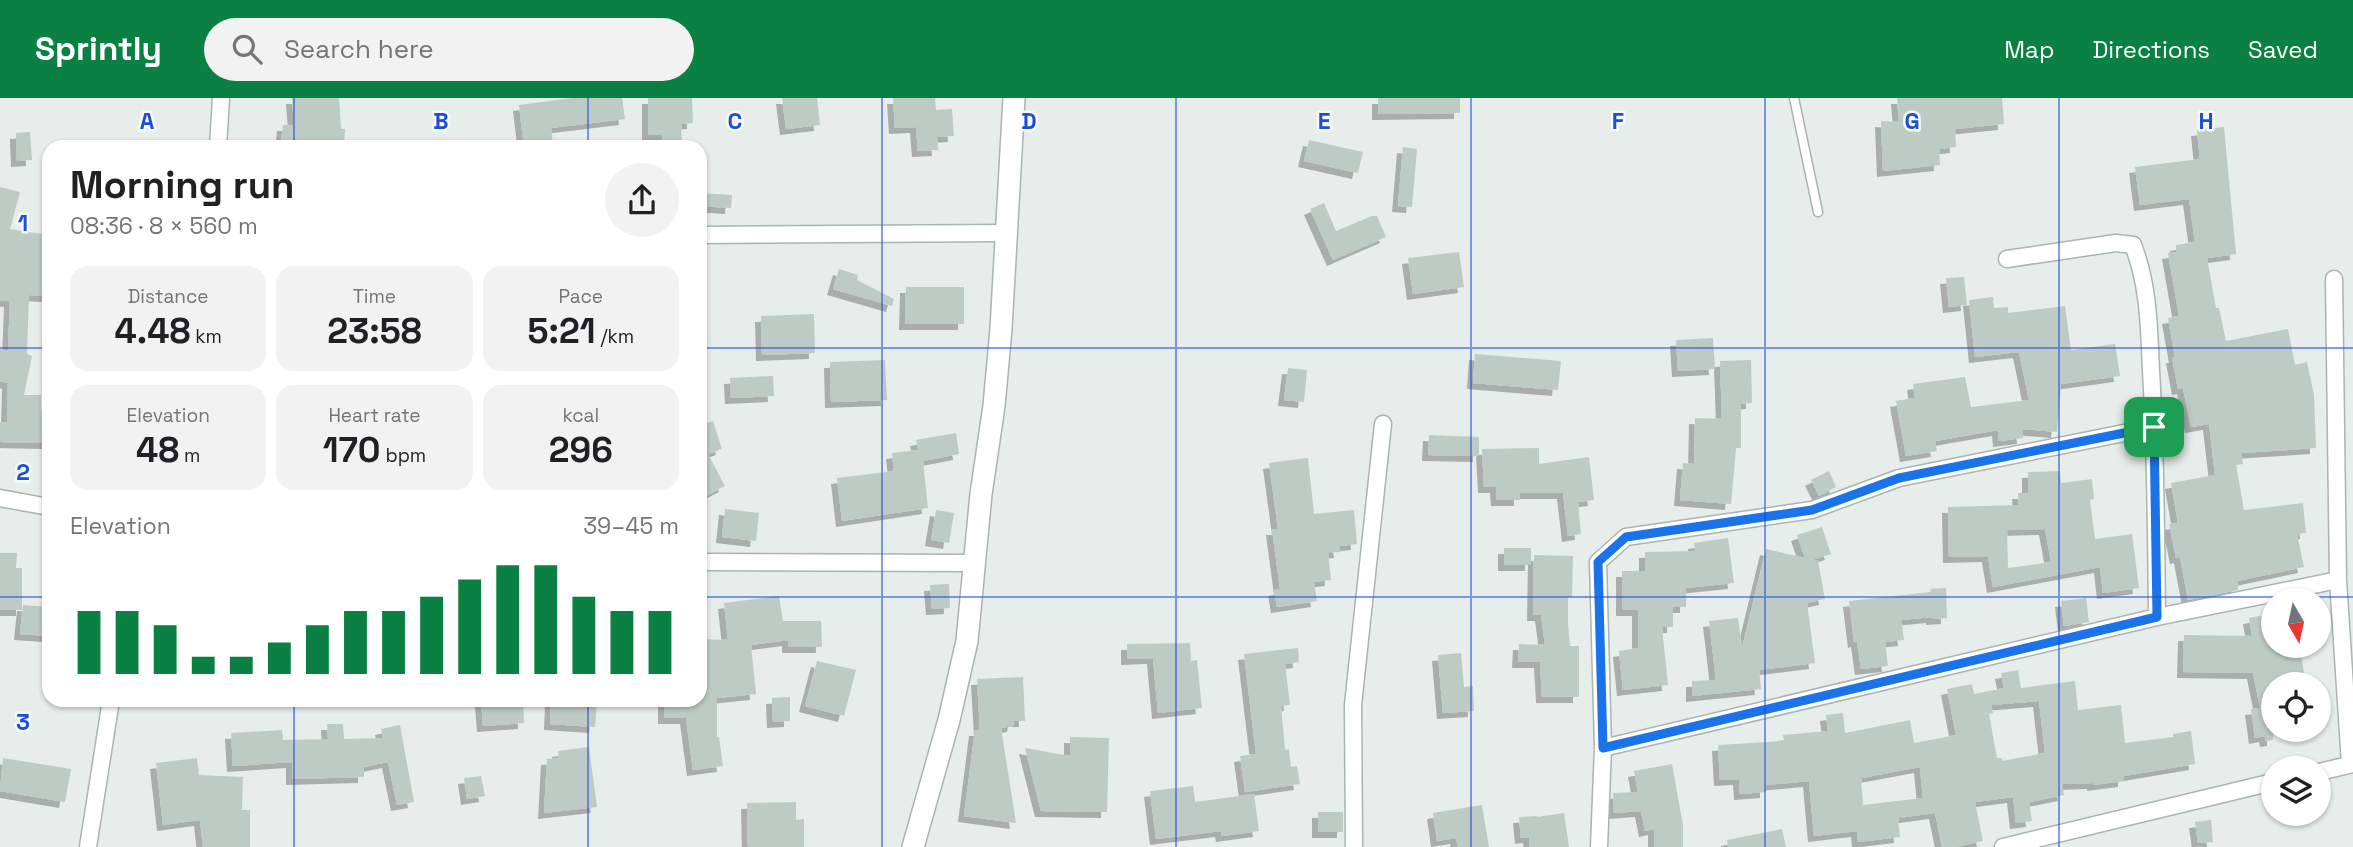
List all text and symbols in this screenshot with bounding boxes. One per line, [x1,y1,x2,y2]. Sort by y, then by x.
search box [204,18,694,81]
text: Sprintly [35,28,162,70]
icon: search [228,30,266,68]
text: Search here [284,32,434,66]
text: Map [2004,34,2054,65]
text: Directions [2092,34,2210,65]
text: Saved [2248,34,2318,65]
text: A [140,106,155,136]
text: B [433,106,449,136]
text: C [728,106,742,136]
text: D [1021,106,1037,136]
text: E [1318,106,1330,136]
text: F [1612,106,1624,136]
text: G [1904,106,1920,136]
text: H [2198,106,2214,136]
text: Morning run [70,161,295,209]
button: share [605,163,679,237]
text: 1 [18,208,28,238]
text: 08:36 · 8 × 560 m [70,211,258,241]
text: Distance [128,284,209,309]
text: Time [353,284,396,309]
text: Pace [559,284,603,309]
text: 4.48 [114,309,190,353]
text: 23:58 [327,309,422,353]
text: 5:21 [528,309,596,353]
text: km [190,324,222,349]
text: /km [596,324,634,349]
pin [2124,397,2184,457]
text: Elevation [127,403,210,428]
text: Heart rate [328,403,421,428]
text: kcal [562,403,599,428]
icon: arrive [2135,408,2173,446]
text: 48 [136,428,179,472]
text: 170 [323,428,381,472]
text: 296 [549,428,613,472]
text: m [179,443,200,468]
text: bpm [381,443,426,468]
text: 2 [16,457,30,487]
text: Elevation [70,511,171,541]
text: 39–45 m [583,511,679,541]
north arrow [2261,588,2331,658]
map controls [2261,588,2331,826]
button: locate [2261,672,2331,742]
text: 3 [16,707,30,737]
button: layers [2261,756,2331,826]

